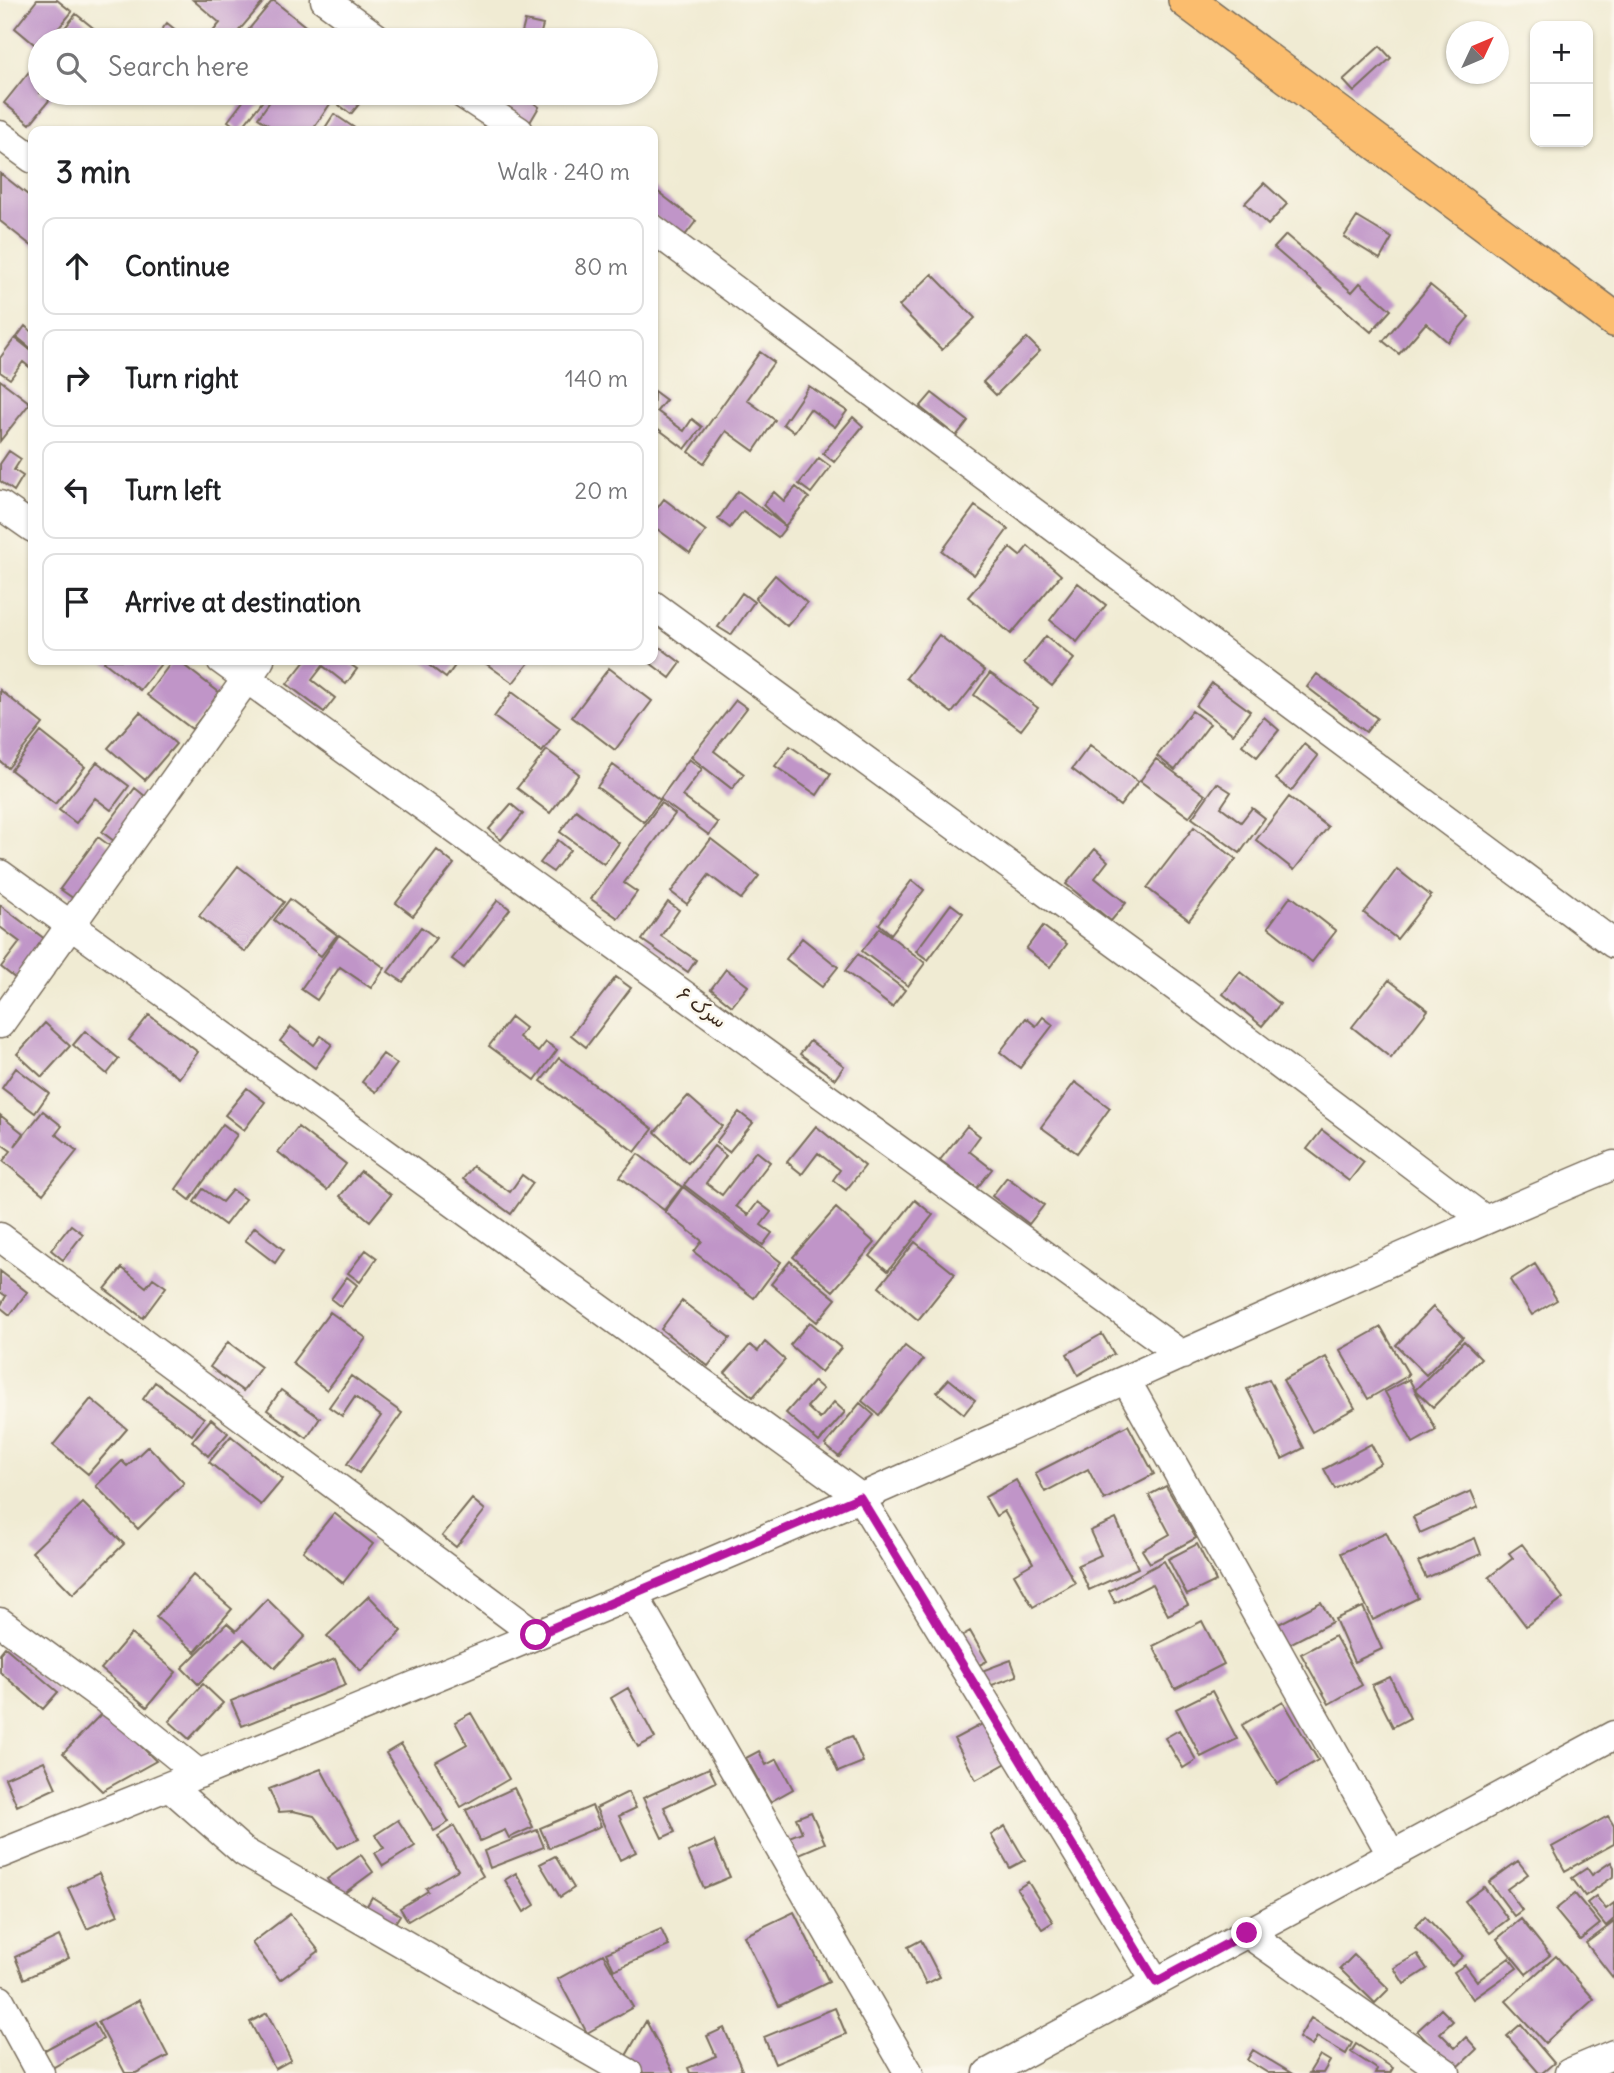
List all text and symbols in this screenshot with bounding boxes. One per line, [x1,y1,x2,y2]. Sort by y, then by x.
north arrow [1446,21,1509,84]
map controls [1530,21,1593,147]
button: + [1530,21,1593,84]
search box [28,28,658,105]
icon: search [52,48,90,86]
text: Search here [108,50,249,83]
button: − [1530,84,1593,147]
text: 3 min [56,153,131,191]
text: Walk · 240 m [497,157,630,186]
icon: ahead [58,247,96,285]
text: Continue [125,250,230,283]
text: 80 m [574,252,628,281]
icon: right [58,359,96,397]
text: Turn right [125,362,238,395]
text: 140 m [565,364,628,393]
icon: left [58,471,96,509]
text: Turn left [125,474,221,507]
text: 20 m [575,476,628,505]
icon: arrive [58,583,96,621]
text: Arrive at destination [125,586,361,619]
street label: سرک ۶ [673,981,731,1033]
route start [520,1619,551,1650]
route end [1231,1917,1262,1948]

